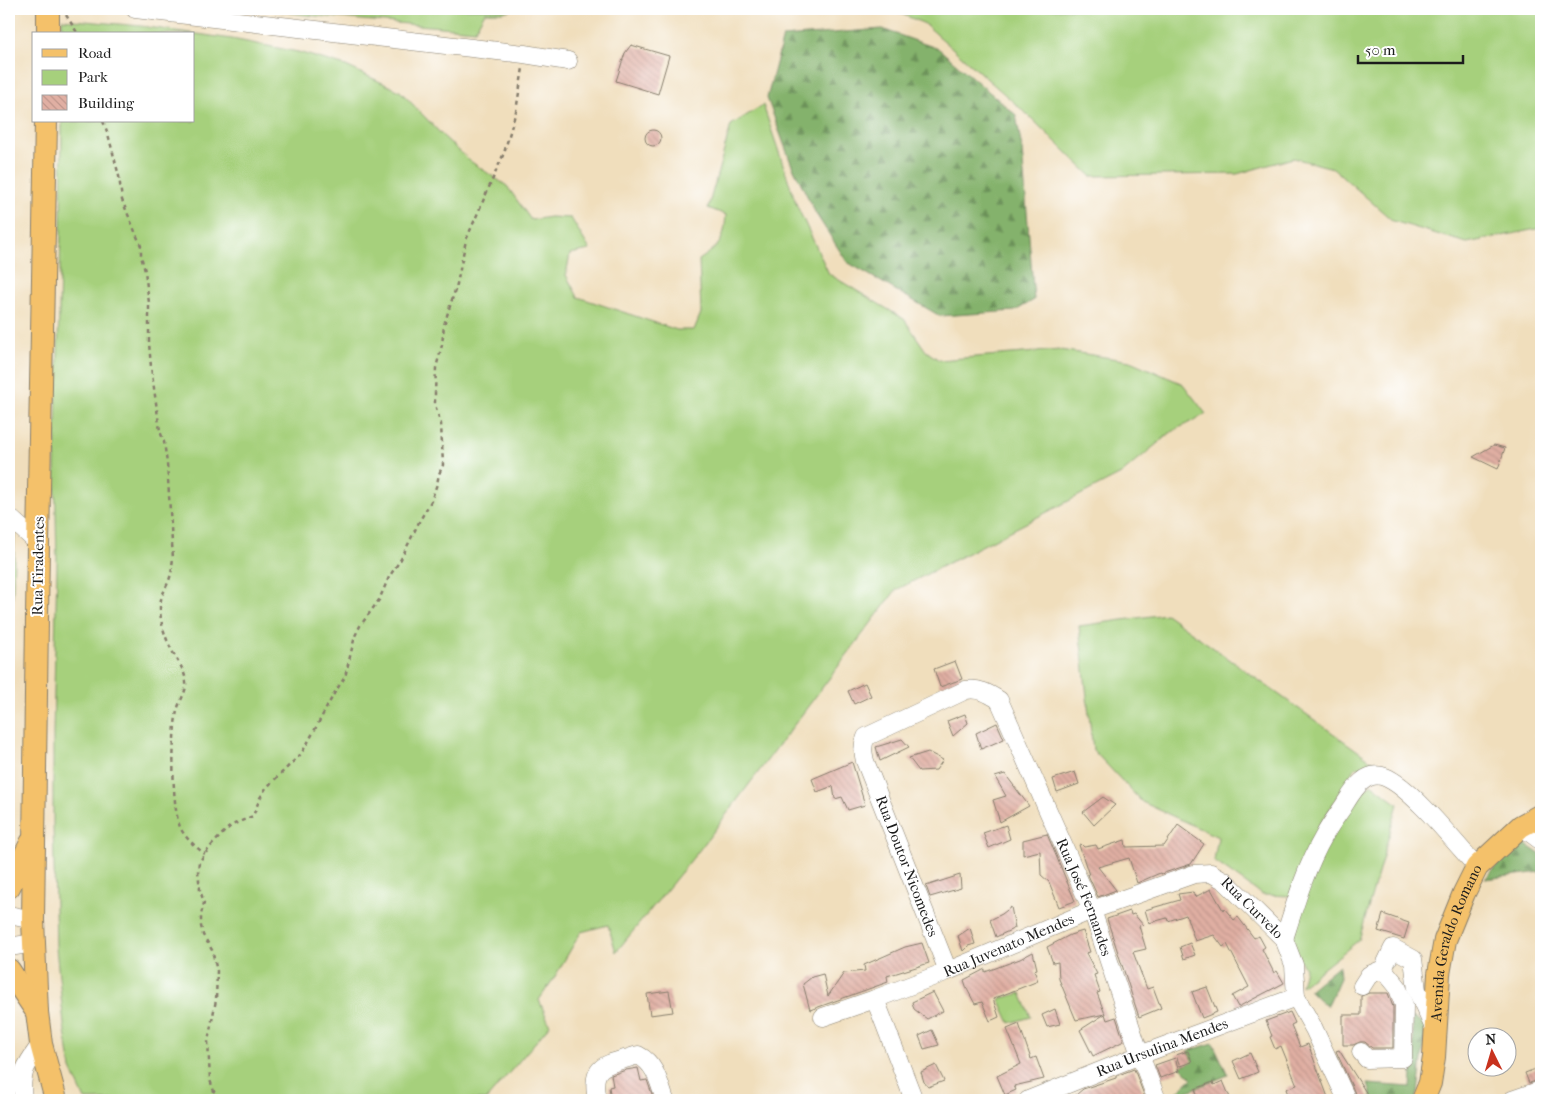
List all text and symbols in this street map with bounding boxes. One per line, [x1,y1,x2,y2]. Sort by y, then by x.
legend [32,32,195,122]
scale bar [1358,32,1462,64]
text: 50 m [1365,41,1396,59]
text: Road [78,44,112,62]
text: Park [78,68,108,86]
text: Building [78,94,135,112]
street label: Rua Tiradentes [28,516,48,616]
street label: Rua Doutor Nicomedes [872,793,942,940]
street label: Rua José Fernandes [1052,835,1116,959]
street label: Avenida Geraldo Romano [1427,861,1486,1023]
street label: Rua Curvelo [1217,873,1287,943]
street label: Rua Juvenato Mendes [940,909,1077,981]
street label: Rua Ursulina Mendes [1093,1014,1231,1081]
north arrow [1468,1026,1518,1076]
text: N [1485,1031,1497,1048]

